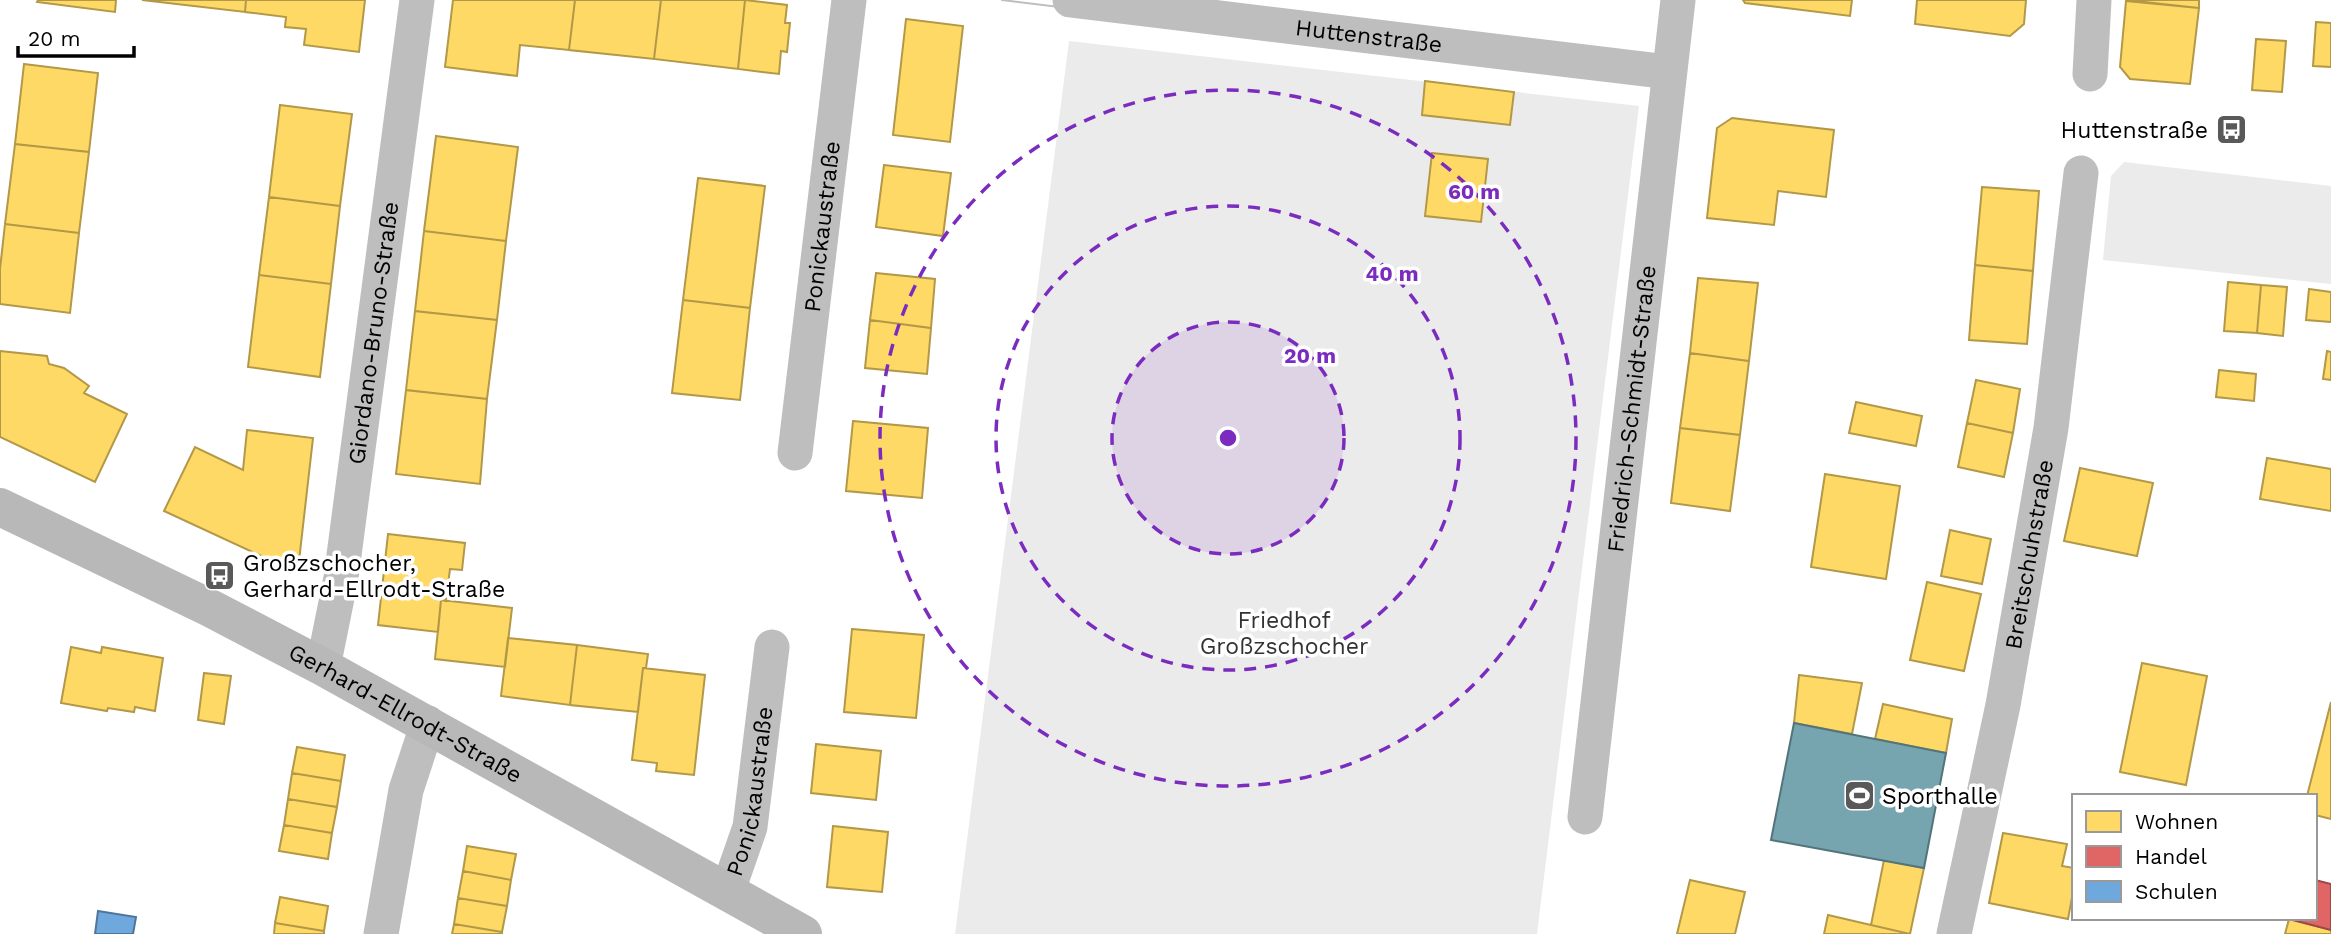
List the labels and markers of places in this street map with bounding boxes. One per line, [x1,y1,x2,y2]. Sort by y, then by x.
bus stop icon: Huttenstraße [2214,113,2248,147]
place label: Huttenstraße [2061,117,2208,144]
centre of rings [1216,426,1240,450]
place label: Großzschocher, Gerhard-Ellrodt-Straße [243,550,505,603]
bus stop icon: Großzschocher, Gerhard-Ellrodt-Straße [203,559,237,593]
sports icon: Sporthalle [1842,779,1876,813]
place label: Sporthalle [1882,783,1998,810]

